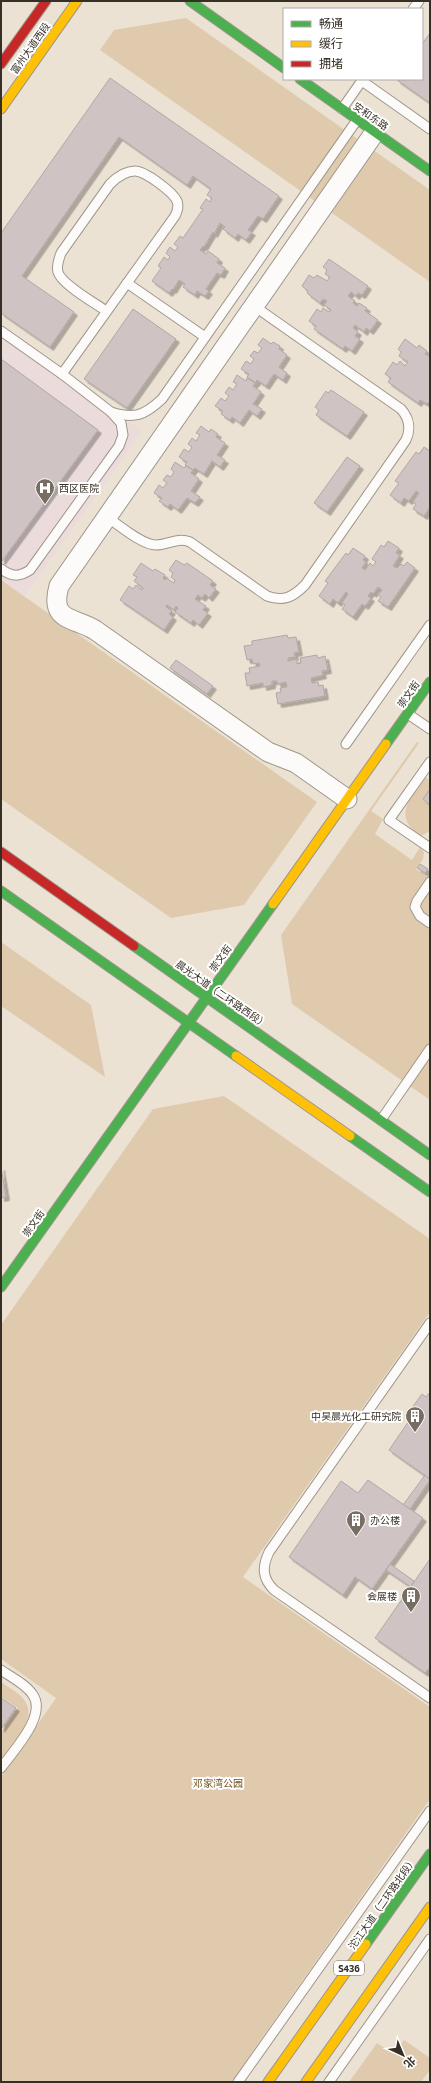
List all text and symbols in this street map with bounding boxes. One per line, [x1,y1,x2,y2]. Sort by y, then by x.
legend [283,8,423,80]
text: 畅通 [319,16,343,30]
street label: 富州大道西段 [8,20,52,76]
text: 缓行 [319,36,343,50]
text: 拥堵 [319,56,343,70]
street label: 安和东路 [351,100,391,132]
hospital icon: 西区医院 [34,477,56,505]
place label: 西区医院 [59,482,99,494]
street label: 崇文街 [394,678,422,710]
street label: 崇文街 [206,942,234,974]
street label: 晨光大道（二环路西段） [174,958,270,1030]
street label: 崇文街 [19,1207,47,1239]
building icon: 中昊晨光化工研究院 [404,1405,426,1433]
place label: 中昊晨光化工研究院 [311,1410,401,1422]
building icon: 办公楼 [345,1509,367,1537]
place label: 办公楼 [370,1514,400,1526]
building icon: 会展楼 [400,1585,422,1613]
place label: 会展楼 [367,1590,397,1602]
park label: 邓家湾公园 [193,1777,243,1789]
street label: 沱江大道（二环路北段） [346,1855,418,1951]
road number: S436 [334,1961,364,1975]
north arrow [383,2035,423,2075]
text: 北 [402,2054,419,2071]

